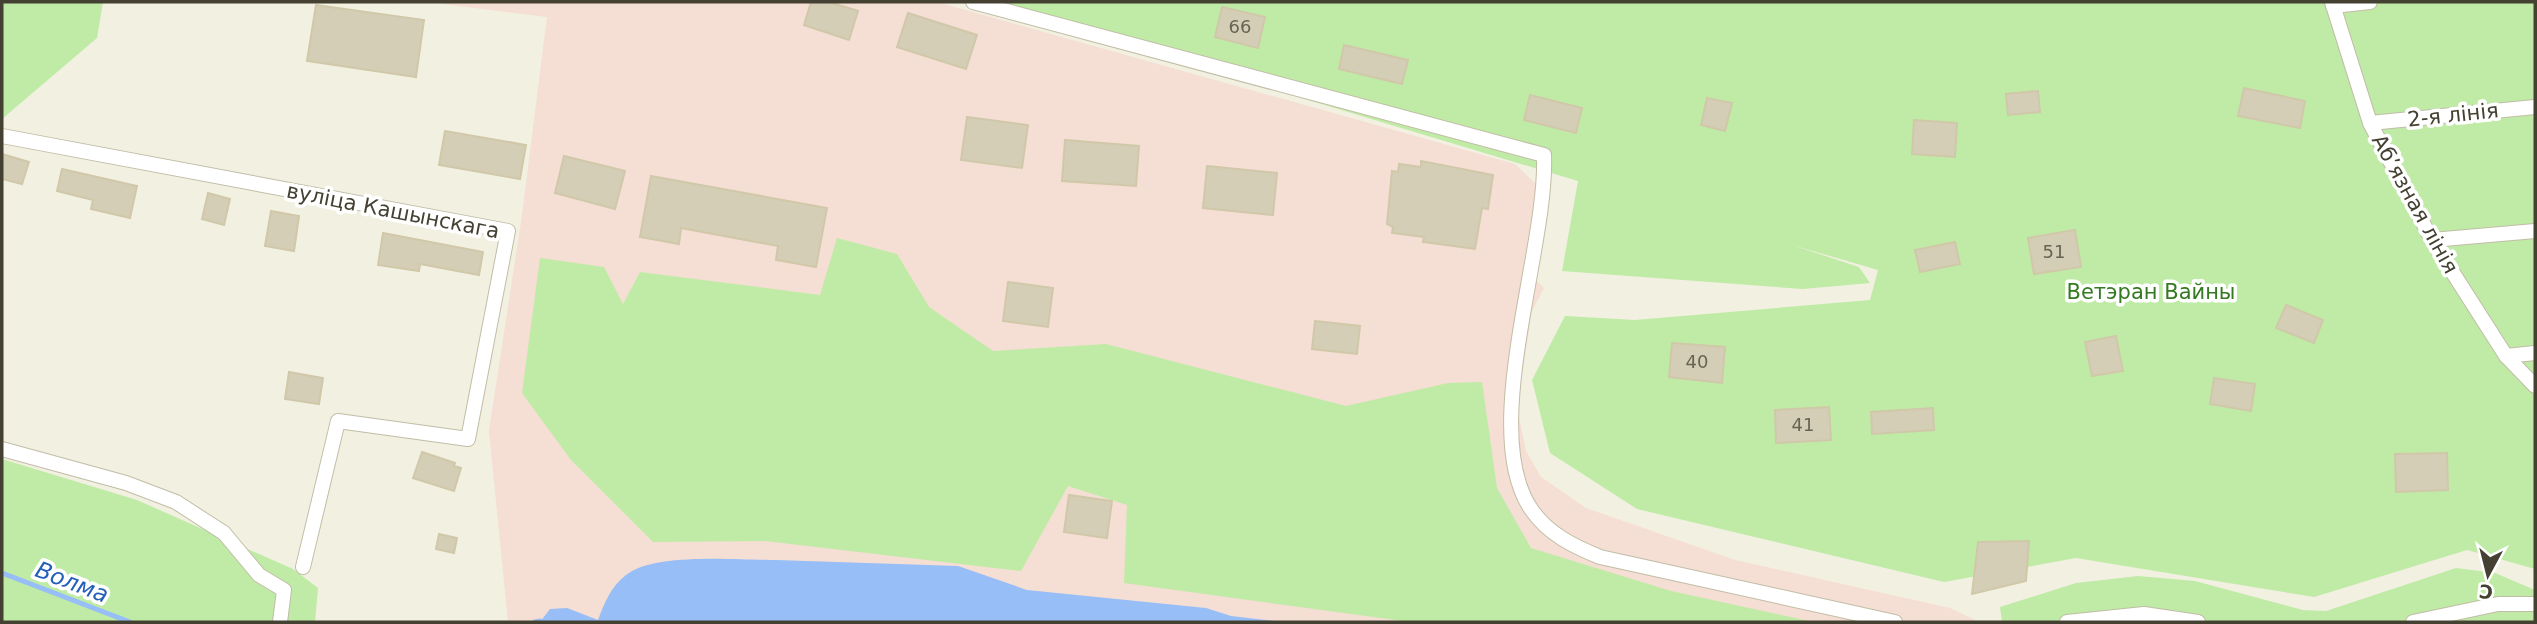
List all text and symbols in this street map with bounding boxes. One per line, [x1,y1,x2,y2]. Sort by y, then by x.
house number: 66 [1229,16,1251,37]
street label: 2-я лінія [2406,98,2500,132]
street label: Абʼязная лінія [2367,130,2463,278]
street label: вуліца Кашынскага [285,179,501,243]
house number: 51 [2043,241,2065,262]
park label: Ветэран Вайны [2067,280,2235,304]
house number: 40 [1686,351,1708,372]
house number: 41 [1792,414,1814,435]
north arrow [2453,540,2523,610]
water label: Волма [32,556,112,608]
text: С [2478,580,2494,604]

